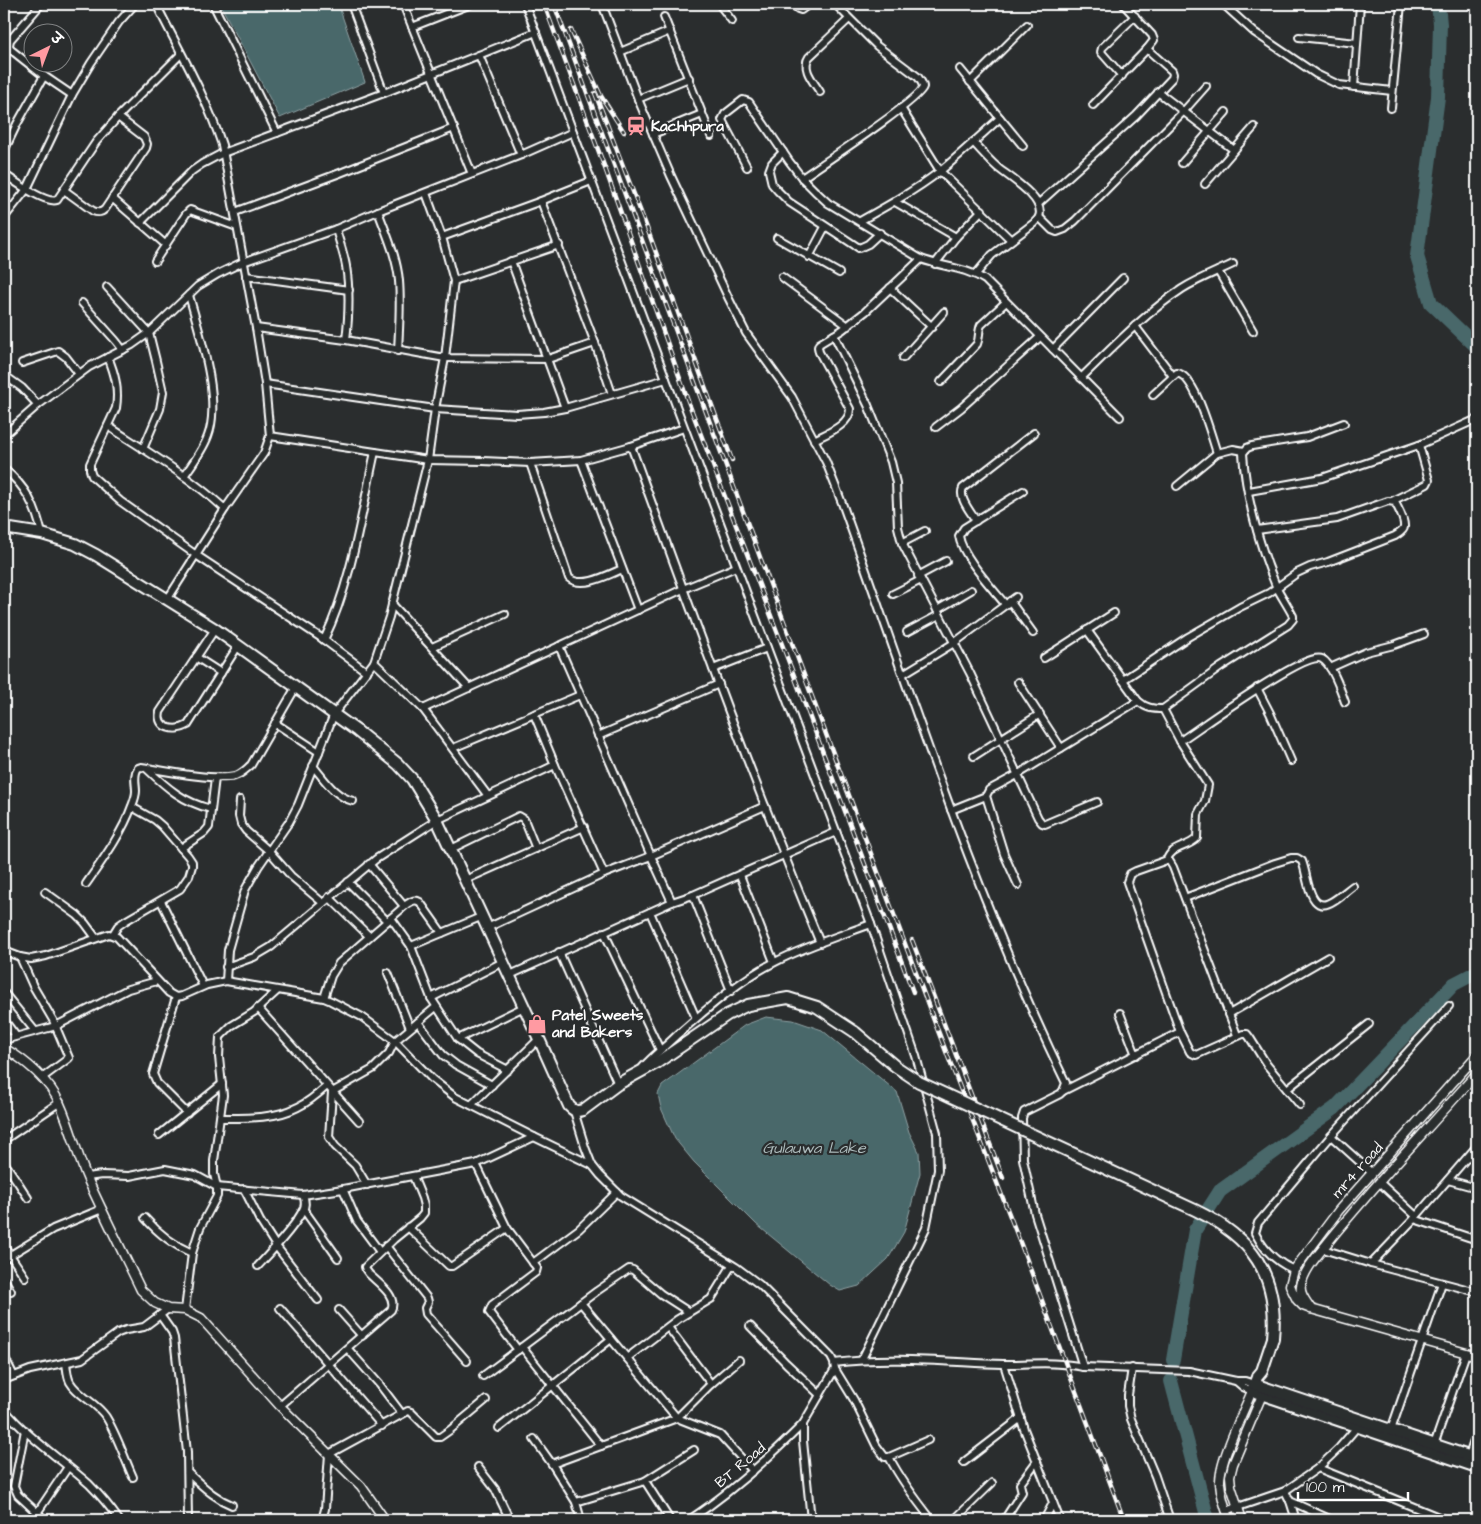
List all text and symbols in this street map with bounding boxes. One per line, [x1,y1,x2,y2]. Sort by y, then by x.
north arrow [22,22,72,72]
text: उ [44,27,67,51]
station icon: Kachhpura [625,115,647,137]
place label: Kachhpura [651,116,724,137]
place label: Patel Sweets and Bakers [551,1005,644,1043]
shop icon: Patel Sweets and Bakers [526,1013,548,1035]
water label: Gulauwa Lake [762,1137,867,1159]
street label: mr4 road [1327,1138,1388,1203]
street label: BT Road [710,1438,770,1493]
scale bar [1298,1469,1408,1501]
text: 100 m [1306,1477,1345,1498]

